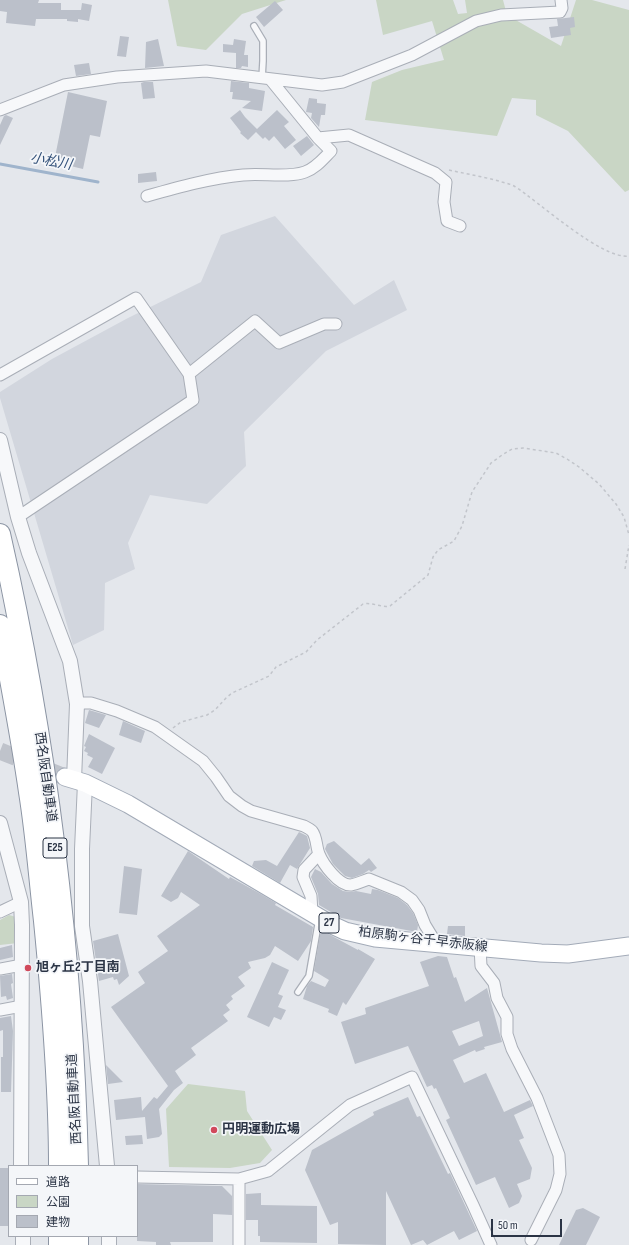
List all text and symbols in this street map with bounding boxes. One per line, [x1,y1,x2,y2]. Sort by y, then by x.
water label: 小松川 [29,150,73,174]
street label: 西名阪自動車道 [31,731,59,823]
road number: E25 [43,838,67,858]
road number: 27 [319,913,339,933]
street label: 柏原駒ヶ谷千早赤阪線 [358,924,488,956]
place label: 旭ヶ丘2丁目南 [36,960,120,976]
marker: 旭ヶ丘2丁目南 [23,963,33,973]
street label: 西名阪自動車道 [65,1053,85,1145]
place label: 円明運動広場 [222,1122,300,1138]
marker: 円明運動広場 [209,1125,219,1135]
legend [8,1165,138,1237]
text: 道路 [46,1175,70,1190]
text: 公園 [46,1195,70,1210]
scale bar [493,1211,564,1237]
text: 建物 [46,1215,70,1230]
text: 50 m [498,1218,518,1233]

